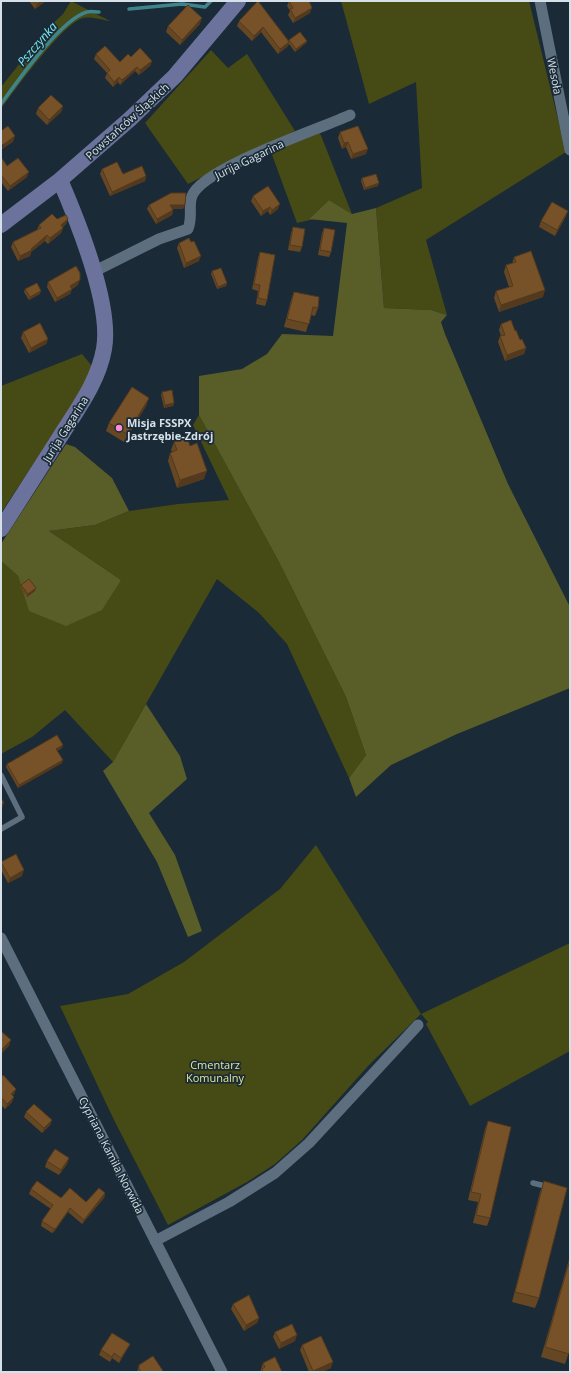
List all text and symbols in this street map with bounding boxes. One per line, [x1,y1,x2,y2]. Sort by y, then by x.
water label: Pszczynka [13,18,61,70]
street label: Wesoła [544,56,566,96]
street label: Powstańców Śląskich [82,79,172,163]
street label: Jurija Gagarina [211,136,286,183]
street label: Jurija Gagarina [38,393,91,466]
place label: Misja FSSPX Jastrzębie-Zdrój [126,415,213,443]
marker: Misja FSSPX Jastrzębie-Zdrój [114,423,124,433]
park label: Cmentarz Komunalny [186,1057,245,1085]
street label: Cypriana Kamila Norwida [76,1094,148,1216]

